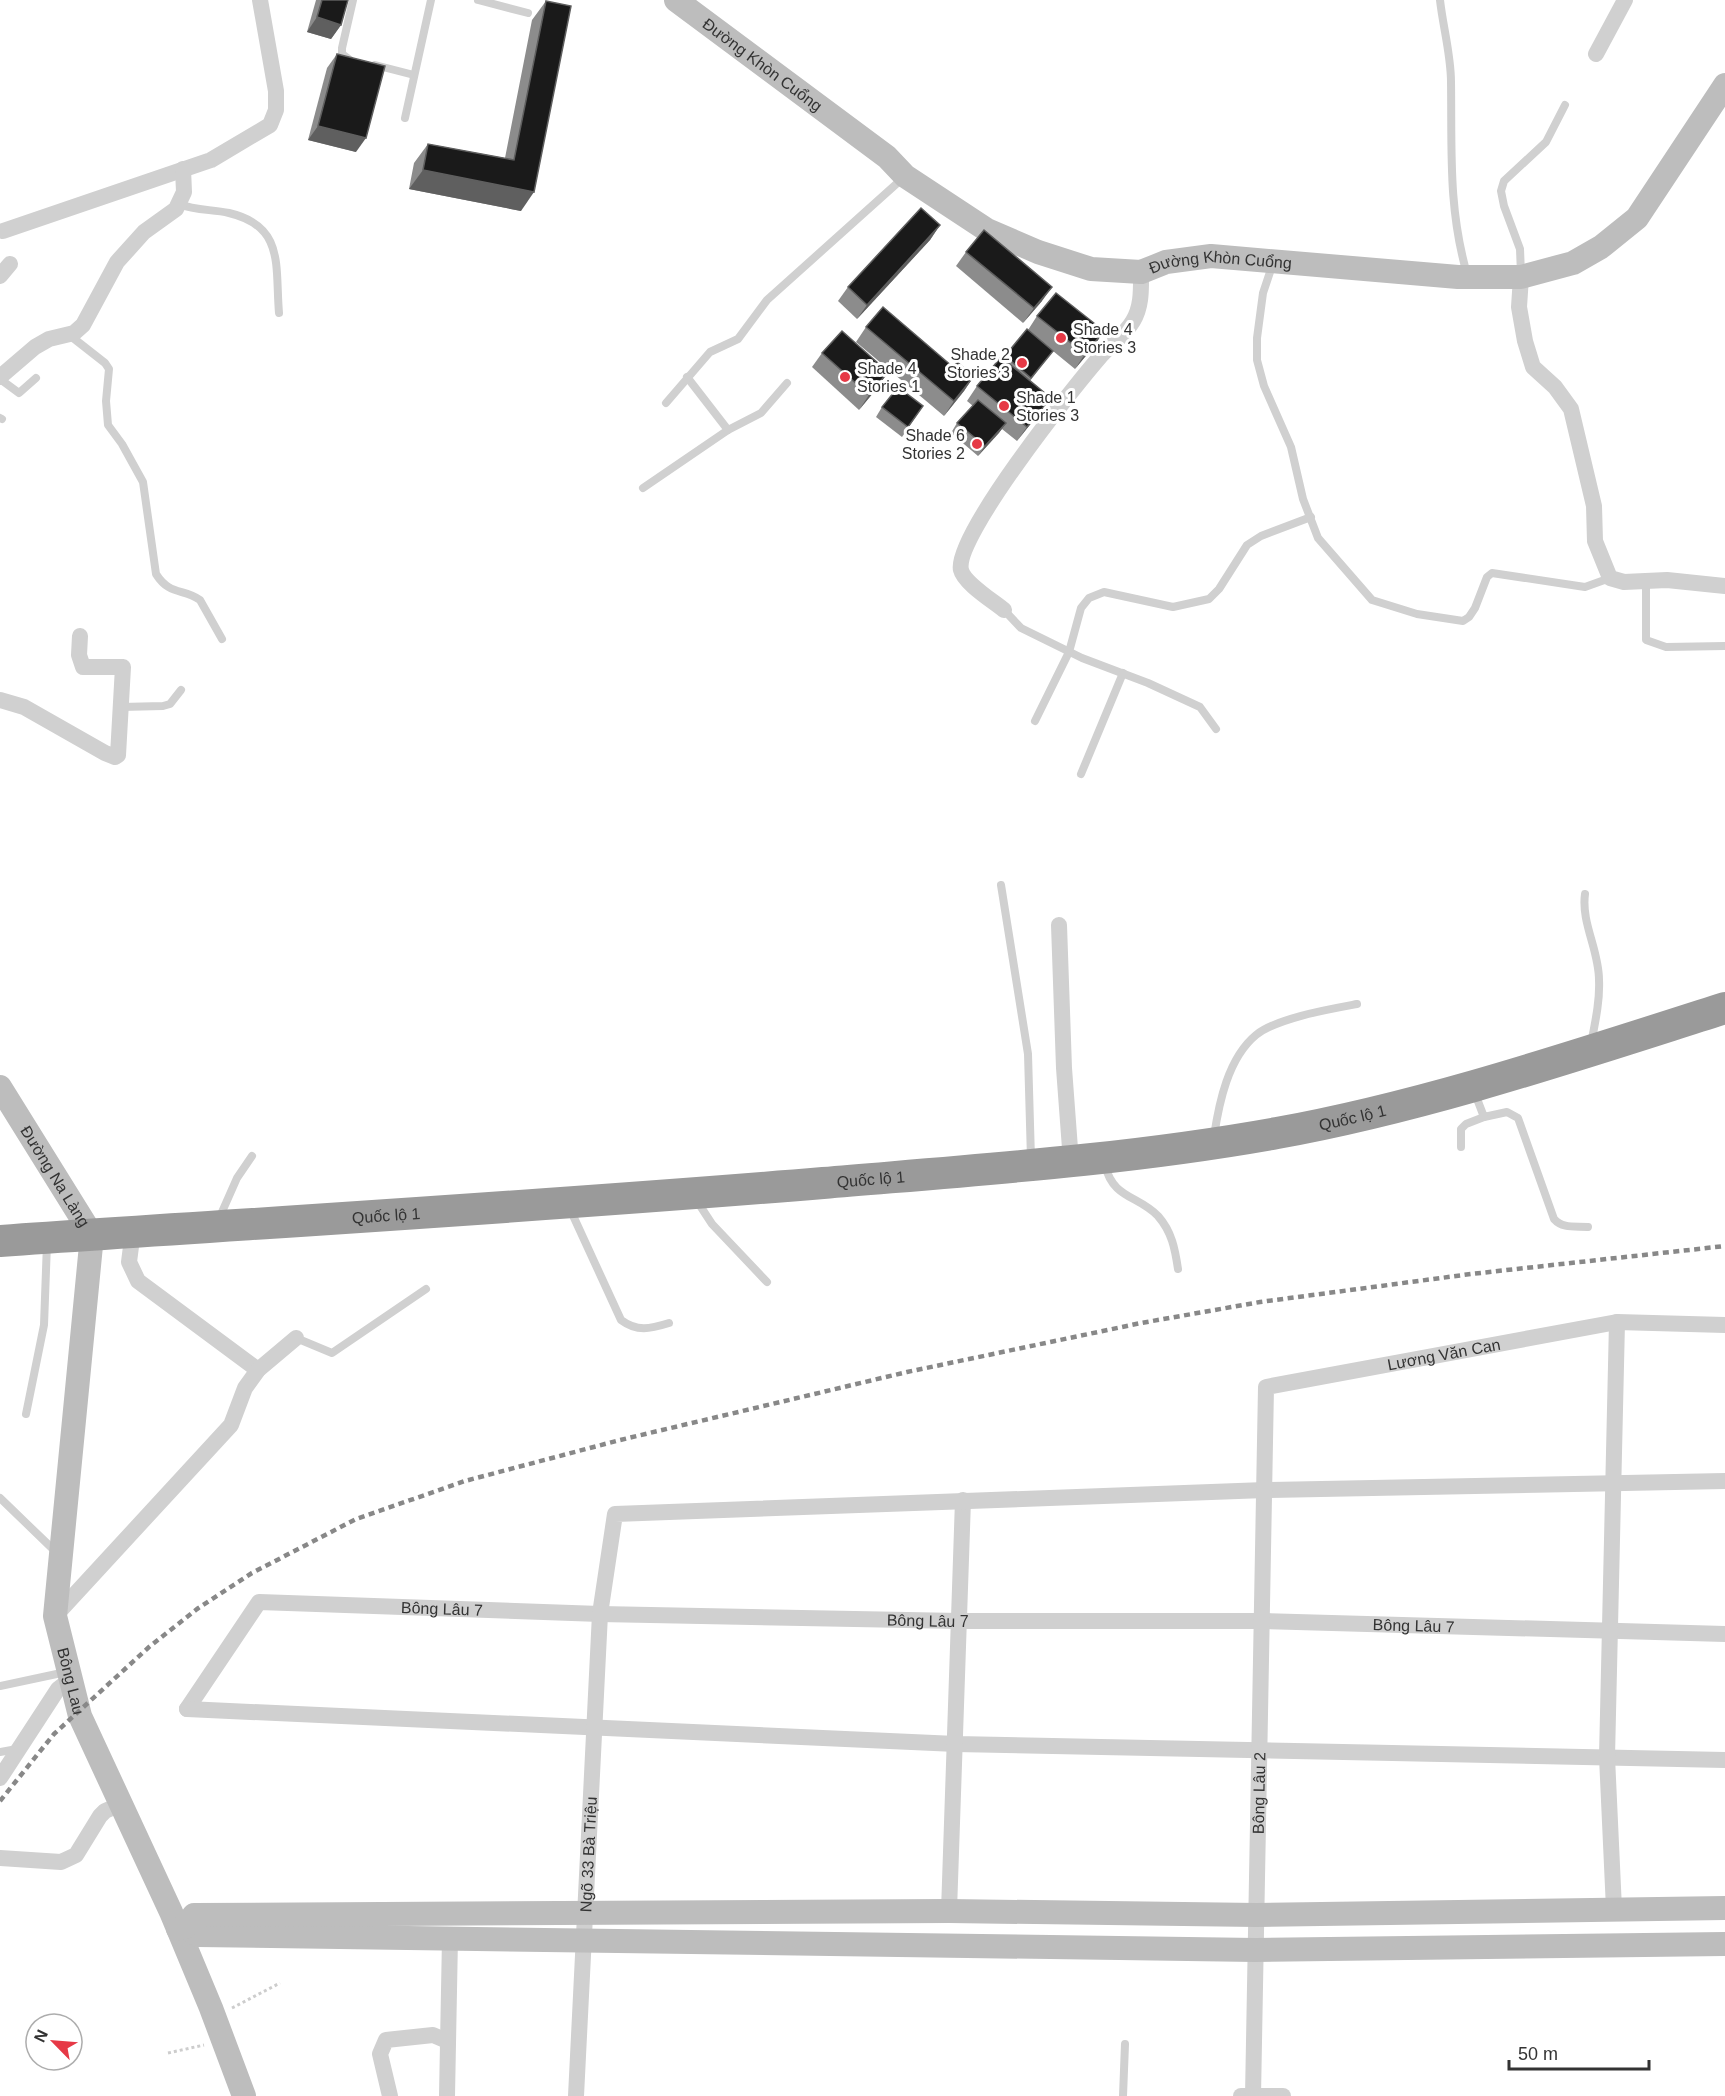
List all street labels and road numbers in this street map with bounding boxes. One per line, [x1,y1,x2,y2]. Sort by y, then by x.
street label: Đường Khòn Cuổng [699,15,825,115]
street label: Đường Khòn Cuổng [1147,248,1292,277]
street label: Quốc lộ 1 [1317,1102,1388,1134]
street label: Đường Na Làng [17,1123,93,1230]
street label: Quốc lộ 1 [836,1168,906,1191]
street label: Quốc lộ 1 [351,1205,421,1226]
street label: Lương Văn Can [1386,1336,1502,1373]
street label: Bông Lâu 7 [401,1599,483,1619]
street label: Bông Lâu 7 [887,1612,969,1630]
street label: Bông Lâu 7 [1372,1616,1455,1635]
street label: Bông Lau [54,1646,87,1716]
street label: Bông Lâu 2 [1250,1752,1268,1834]
street label: Ngõ 33 Bà Triệu [577,1796,600,1913]

